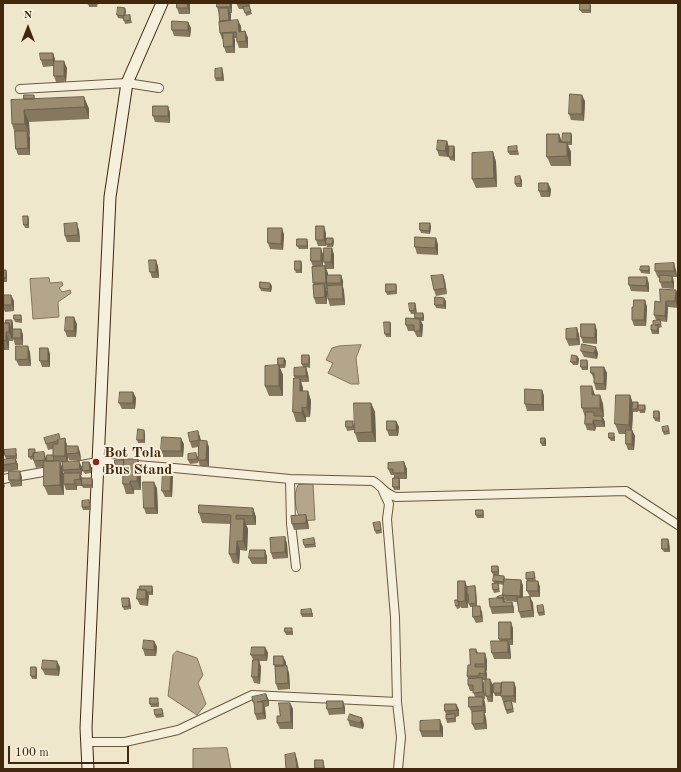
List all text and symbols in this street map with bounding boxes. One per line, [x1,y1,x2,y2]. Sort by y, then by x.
north arrow [8,8,48,48]
text: N [24,10,32,21]
place label: Bot Tola Bus Stand [104,444,172,479]
marker: Bot Tola Bus Stand [91,457,101,467]
scale bar [10,738,131,764]
text: 100 m [15,747,49,759]

